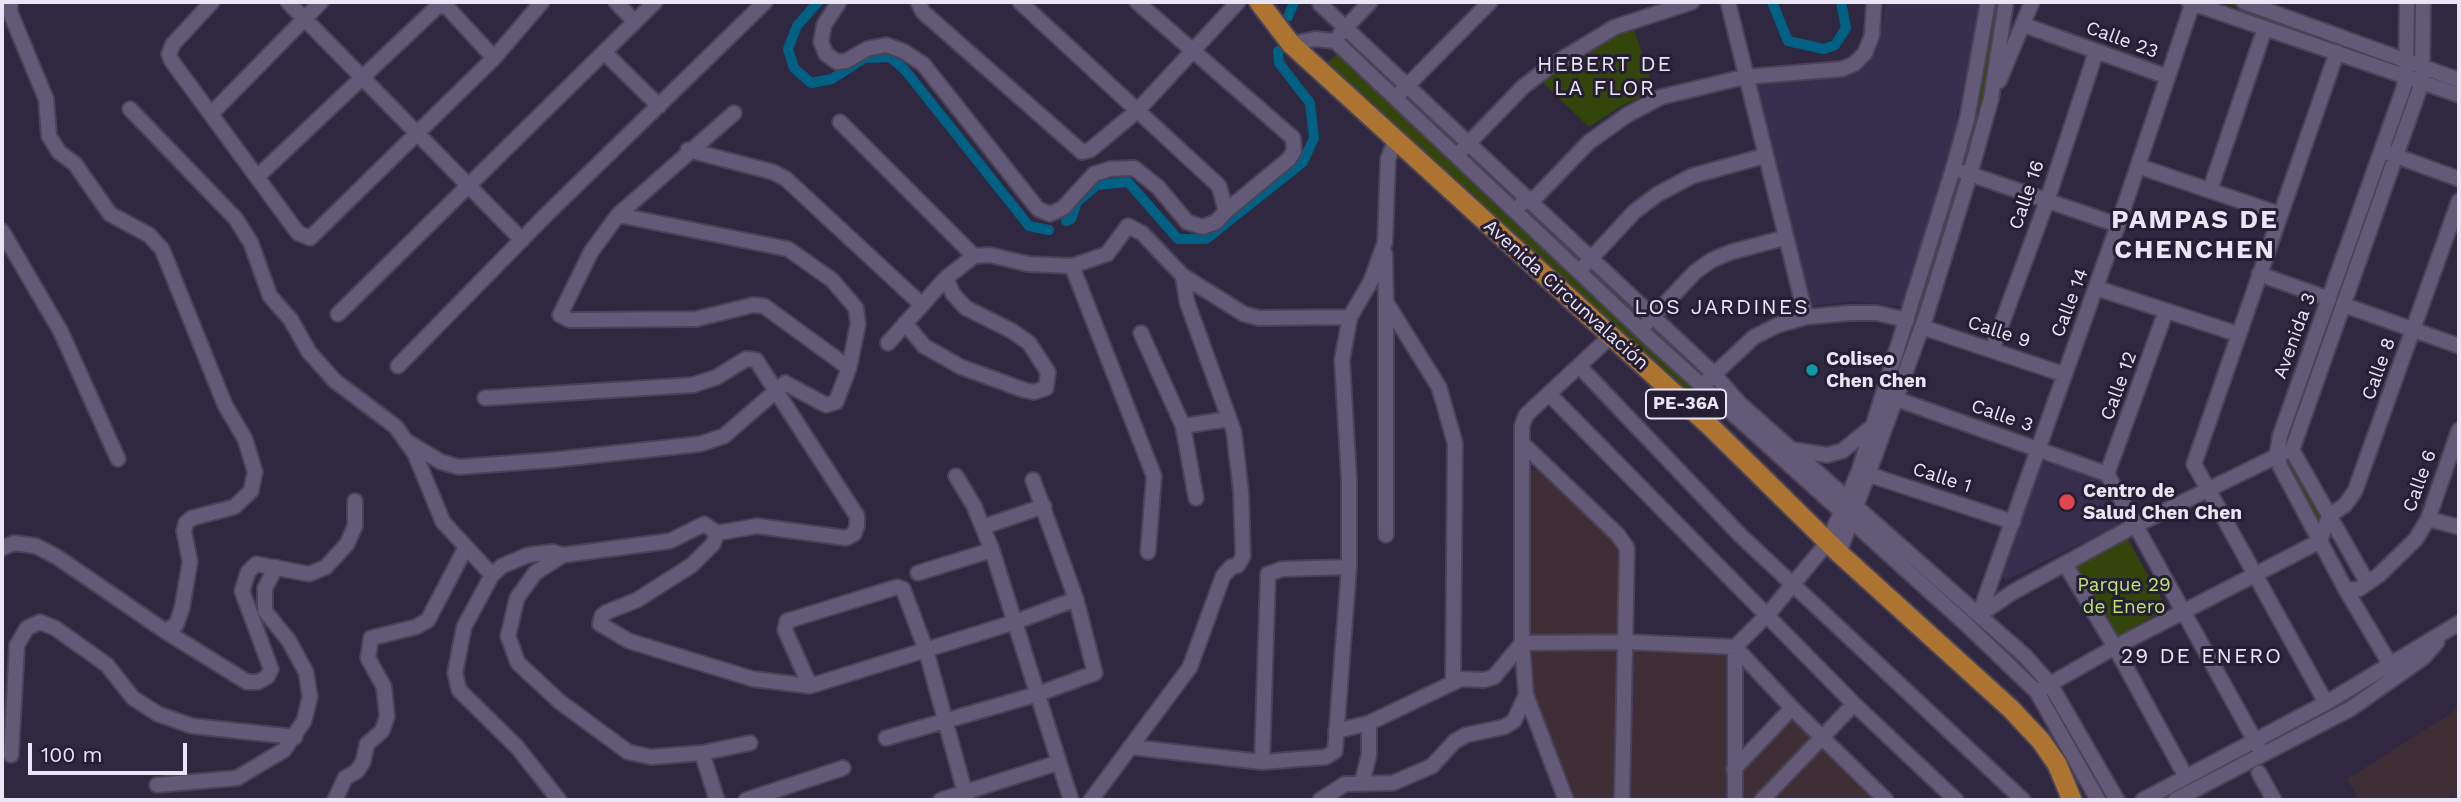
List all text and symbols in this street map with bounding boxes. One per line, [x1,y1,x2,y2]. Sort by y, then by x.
street label: Calle 23 [2083,16,2161,64]
district label: HEBERT DE LA FLOR [1538,52,1672,102]
street label: Calle 16 [2005,157,2049,233]
district label: PAMPAS DE CHENCHEN [2112,204,2278,266]
street label: Avenida Circunvalación [1479,215,1653,375]
street label: Calle 14 [2046,265,2094,341]
street label: Avenida 3 [2269,290,2321,382]
district label: LOS JARDINES [1636,295,1808,321]
street label: Calle 9 [1965,311,2033,353]
street label: Calle 8 [2357,335,2401,403]
place label: Coliseo Chen Chen [1826,348,1926,392]
street label: Calle 12 [2096,349,2142,423]
marker: Coliseo Chen Chen [1804,362,1820,378]
road number: PE-36A [1646,390,1726,418]
street label: Calle 3 [1968,395,2036,437]
street label: Calle 6 [2398,447,2442,515]
street label: Calle 1 [1910,458,1974,498]
place label: Centro de Salud Chen Chen [2083,480,2242,524]
marker: Centro de Salud Chen Chen [2057,492,2077,512]
park label: Parque 29 de Enero [2077,574,2171,618]
district label: 29 DE ENERO [2122,644,2282,670]
scale bar [32,728,191,772]
text: 100 m [41,742,103,767]

